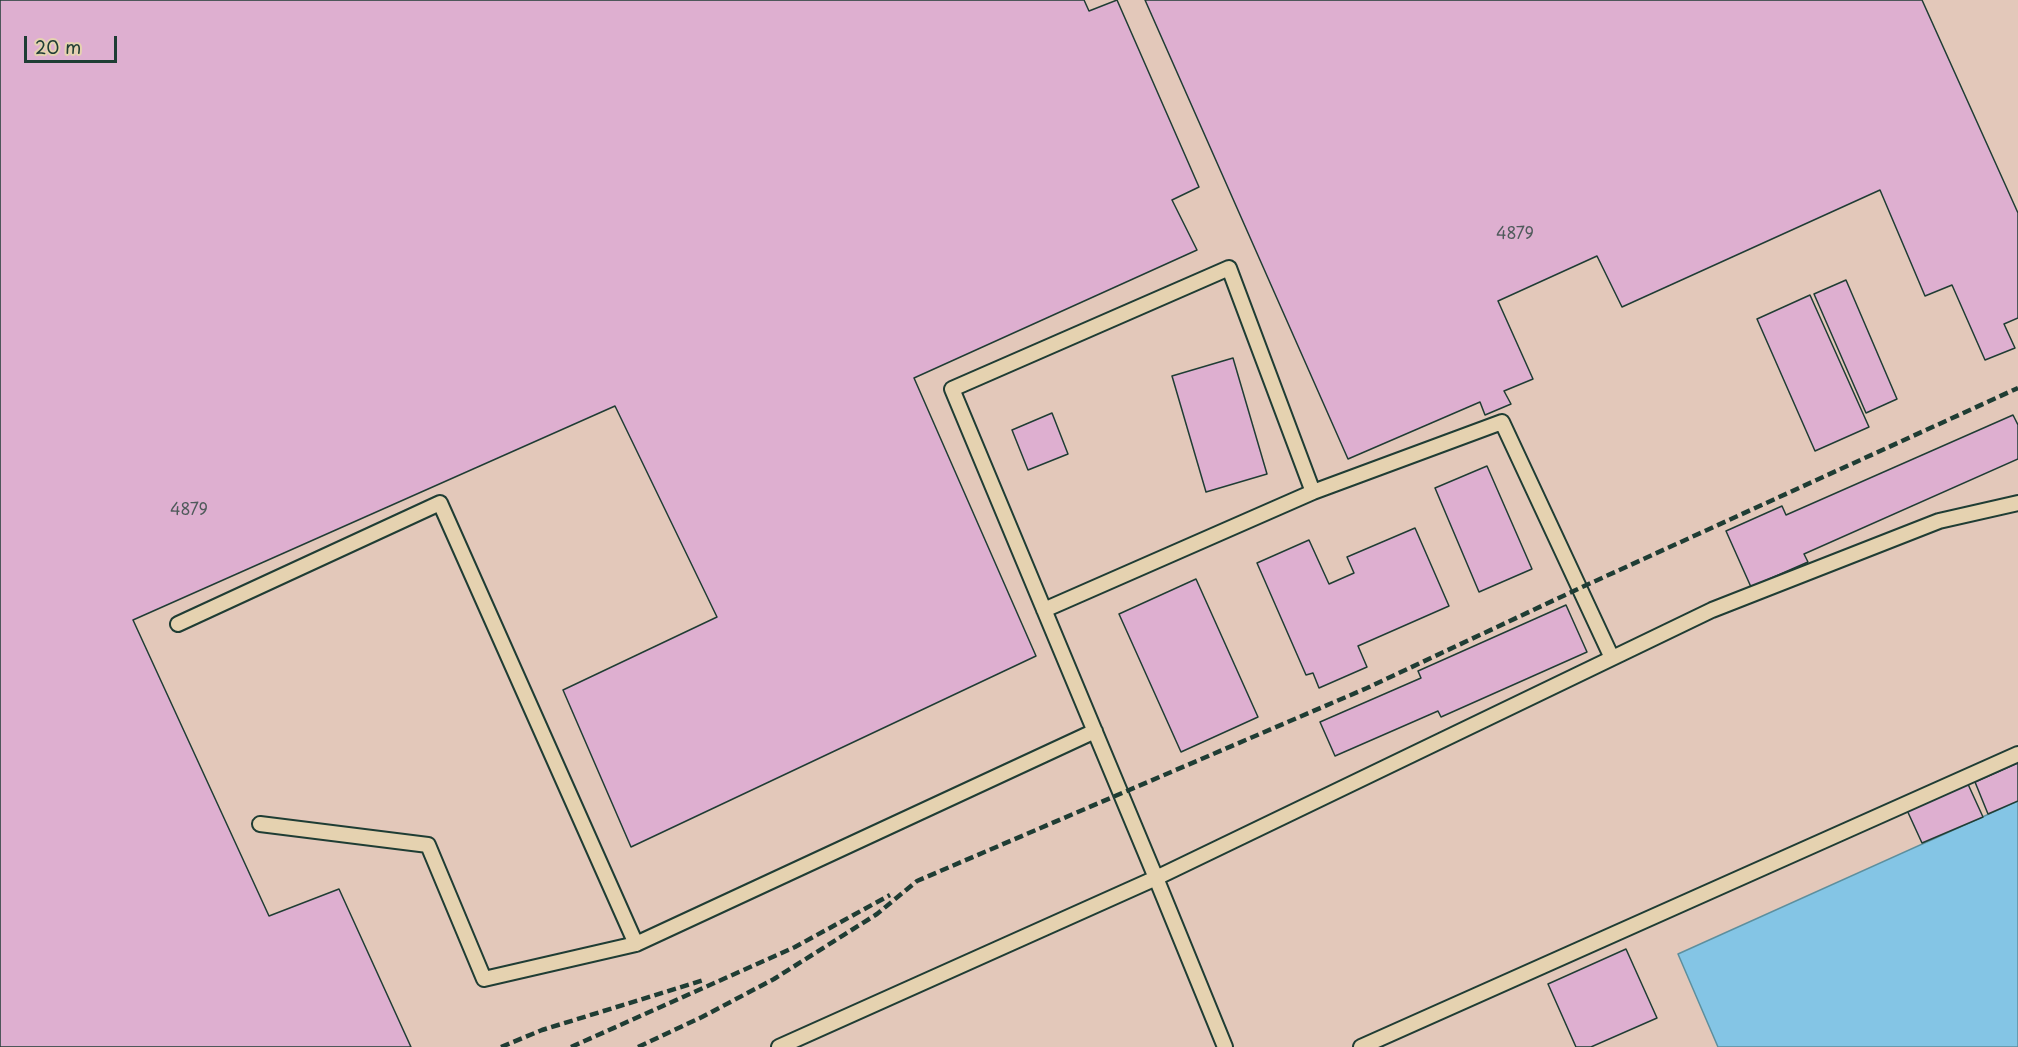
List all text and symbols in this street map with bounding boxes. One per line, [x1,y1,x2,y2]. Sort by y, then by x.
scale bar [27,24,120,62]
text: 20 m [35,33,81,60]
house number: 4879 [1496,225,1534,245]
house number: 4879 [170,501,208,521]

